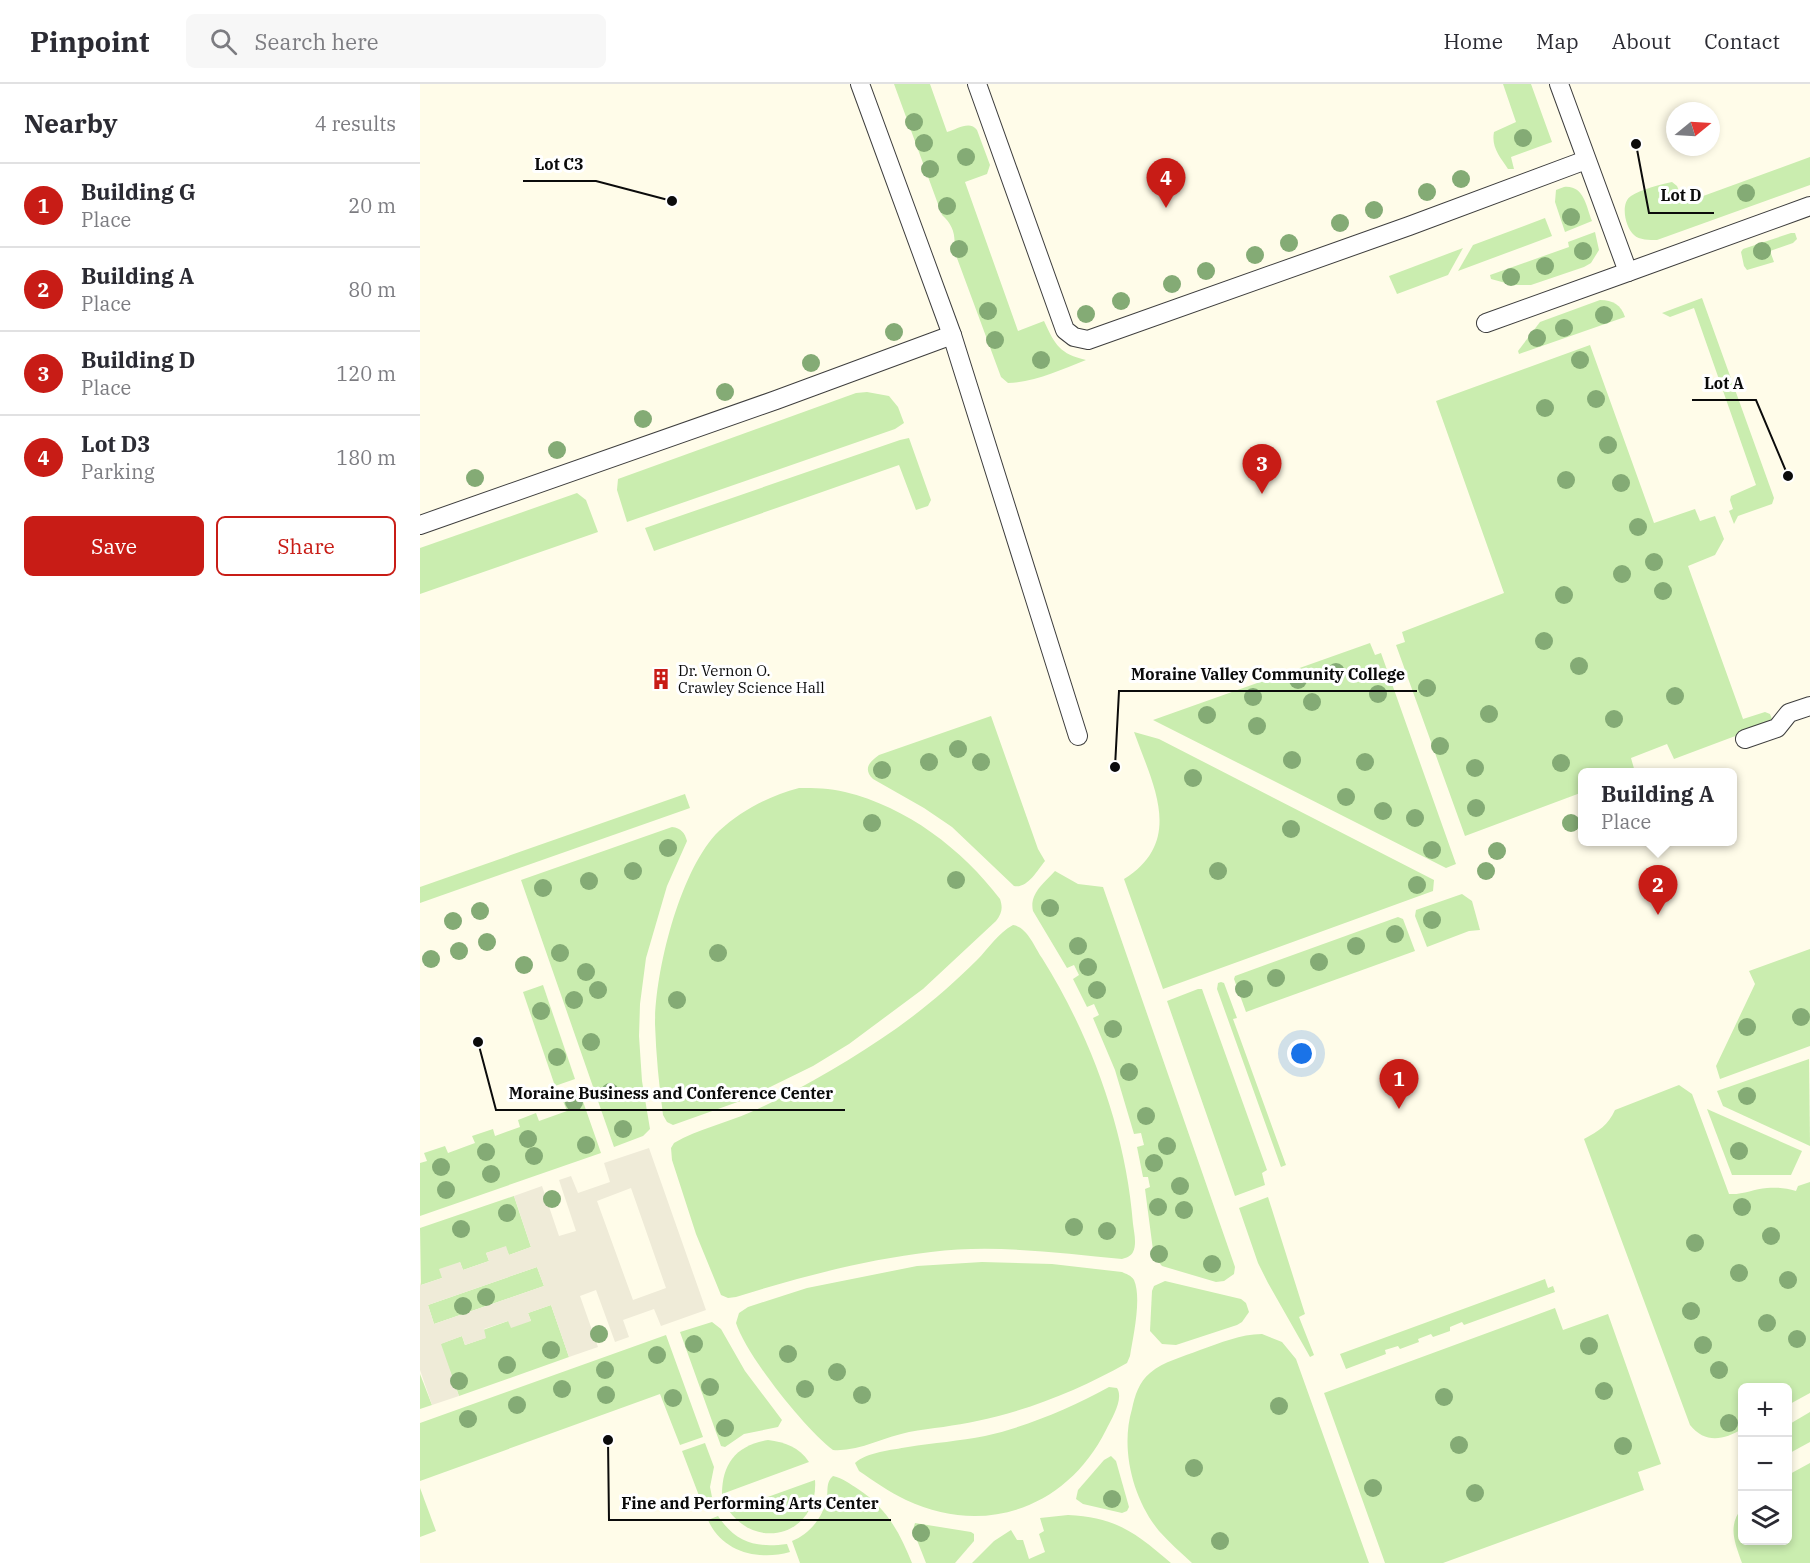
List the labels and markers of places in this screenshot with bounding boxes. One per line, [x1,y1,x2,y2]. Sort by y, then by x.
callout: Lot C3 [523,147,596,181]
pin: 4 [1146,158,1186,208]
callout: Lot D [1649,179,1714,213]
callout: Lot A [1692,366,1756,400]
pin: 3 [1242,444,1282,494]
callout: Moraine Valley Community College [1119,657,1417,691]
place label: Dr. Vernon O. Crawley Science Hall [678,661,825,697]
building icon: Dr. Vernon O. Crawley Science Hall [649,667,673,691]
pin: 2 [1638,866,1678,915]
pin: 1 [1380,1060,1418,1109]
callout: Moraine Business and Conference Center [496,1076,845,1110]
callout: Fine and Performing Arts Center [609,1486,891,1520]

